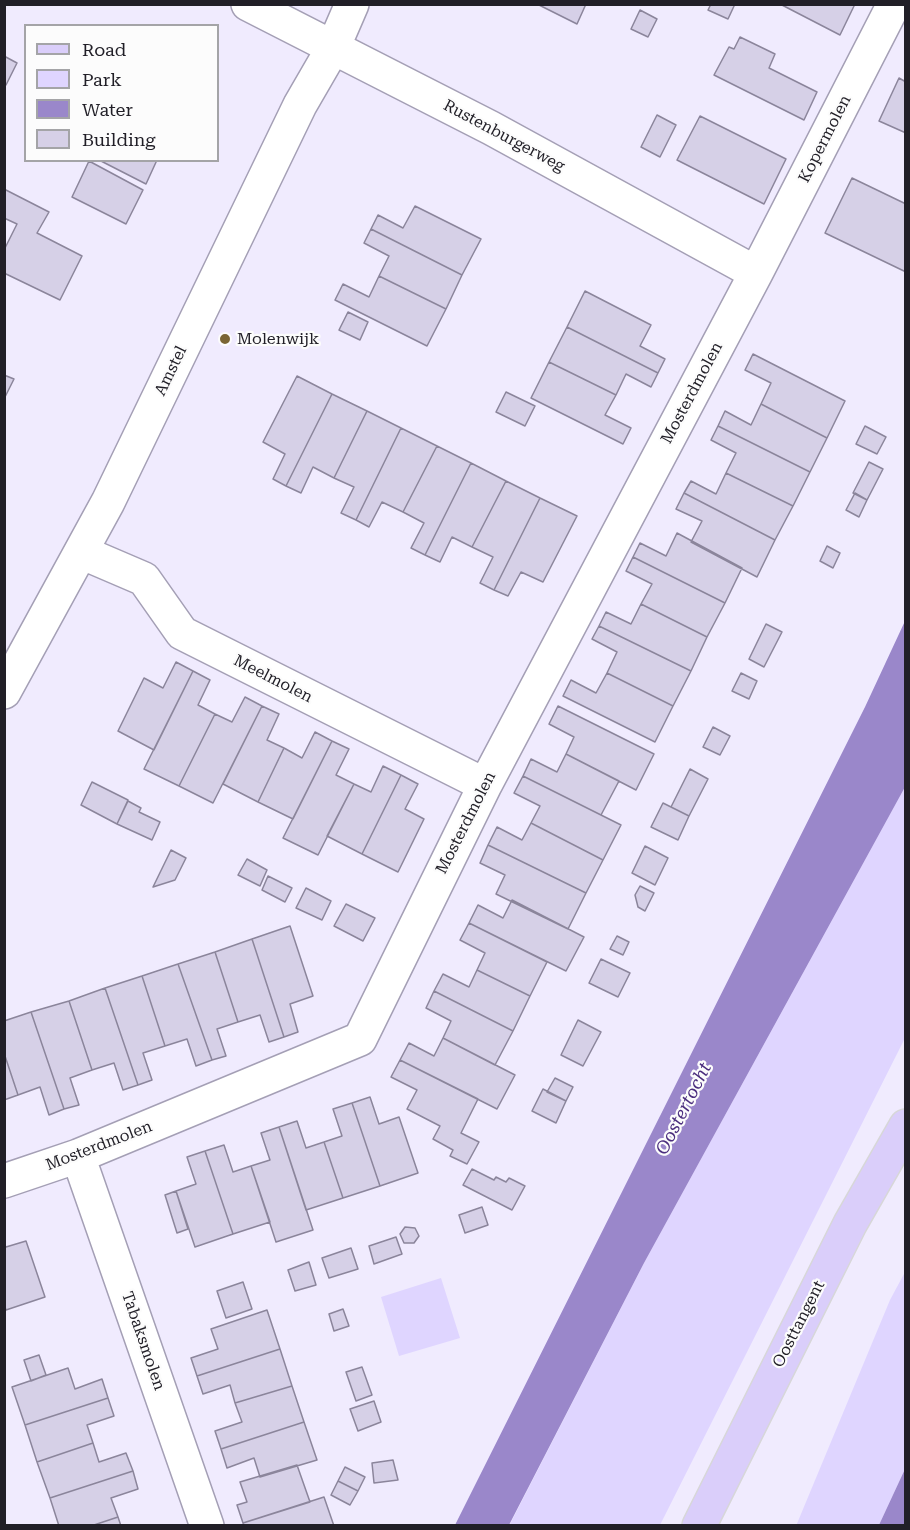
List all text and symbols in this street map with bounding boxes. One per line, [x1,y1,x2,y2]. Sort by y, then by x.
legend [24,24,219,162]
text: Road [82,39,126,60]
text: Park [82,69,122,90]
street label: Kopermolen [795,92,855,186]
street label: Rustenburgerweg [440,96,568,176]
text: Water [82,99,133,120]
text: Building [82,129,156,150]
place label: Molenwijk [237,329,319,349]
marker: Molenwijk [218,332,232,346]
street label: Mosterdmolen [657,339,727,447]
street label: Amstel [151,343,191,399]
street label: Meelmolen [230,651,316,707]
street label: Mosterdmolen [432,769,500,877]
water label: Oostertocht [652,1059,716,1159]
street label: Mosterdmolen [43,1117,155,1175]
street label: Oosttangent [769,1277,829,1371]
street label: Tabaksmolen [117,1289,169,1393]

